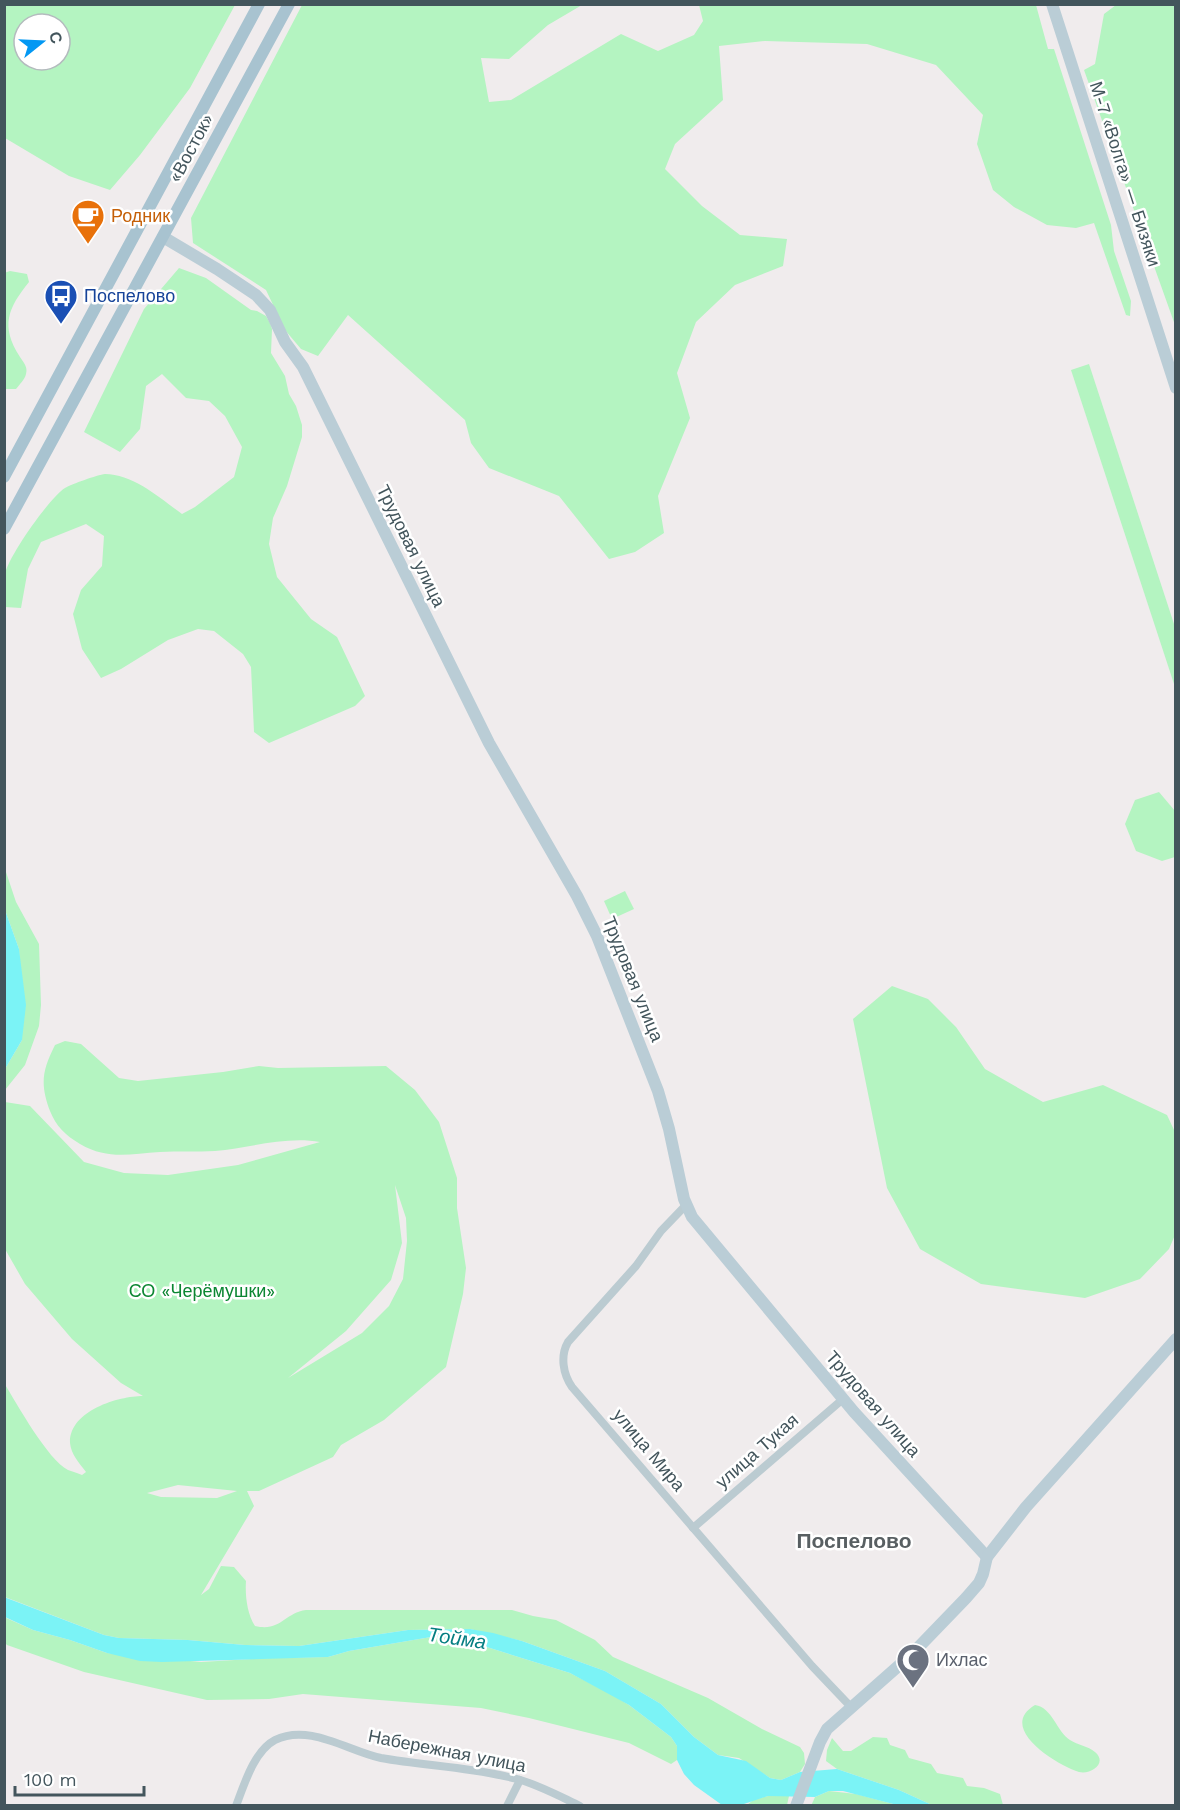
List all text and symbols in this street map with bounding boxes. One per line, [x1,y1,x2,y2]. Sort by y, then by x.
north arrow [12,12,72,72]
text: С [45,29,67,46]
street label: М-7 «Волга» — Бизяки [1086,79,1165,269]
street label: «Восток» [164,110,217,186]
cafe icon: Родник [70,198,106,245]
place label: Родник [111,205,170,226]
bus stop icon: Поспелово [43,278,79,325]
place label: Поспелово [84,285,175,306]
street label: Трудовая улица [373,481,451,611]
street label: Трудовая улица [599,913,669,1046]
park label: СО «Черёмушки» [129,1280,275,1301]
street label: Трудовая улица [822,1346,926,1462]
street label: улица Мира [609,1404,690,1496]
street label: улица Тукая [711,1409,802,1492]
district label: Поспелово [796,1528,912,1553]
water label: Тойма [426,1622,488,1654]
mosque icon: Ихлас [895,1642,931,1689]
place label: Ихлас [936,1649,987,1670]
street label: Набережная улица [366,1725,529,1776]
scale bar [15,1759,144,1797]
text: 100 m [24,1769,77,1790]

